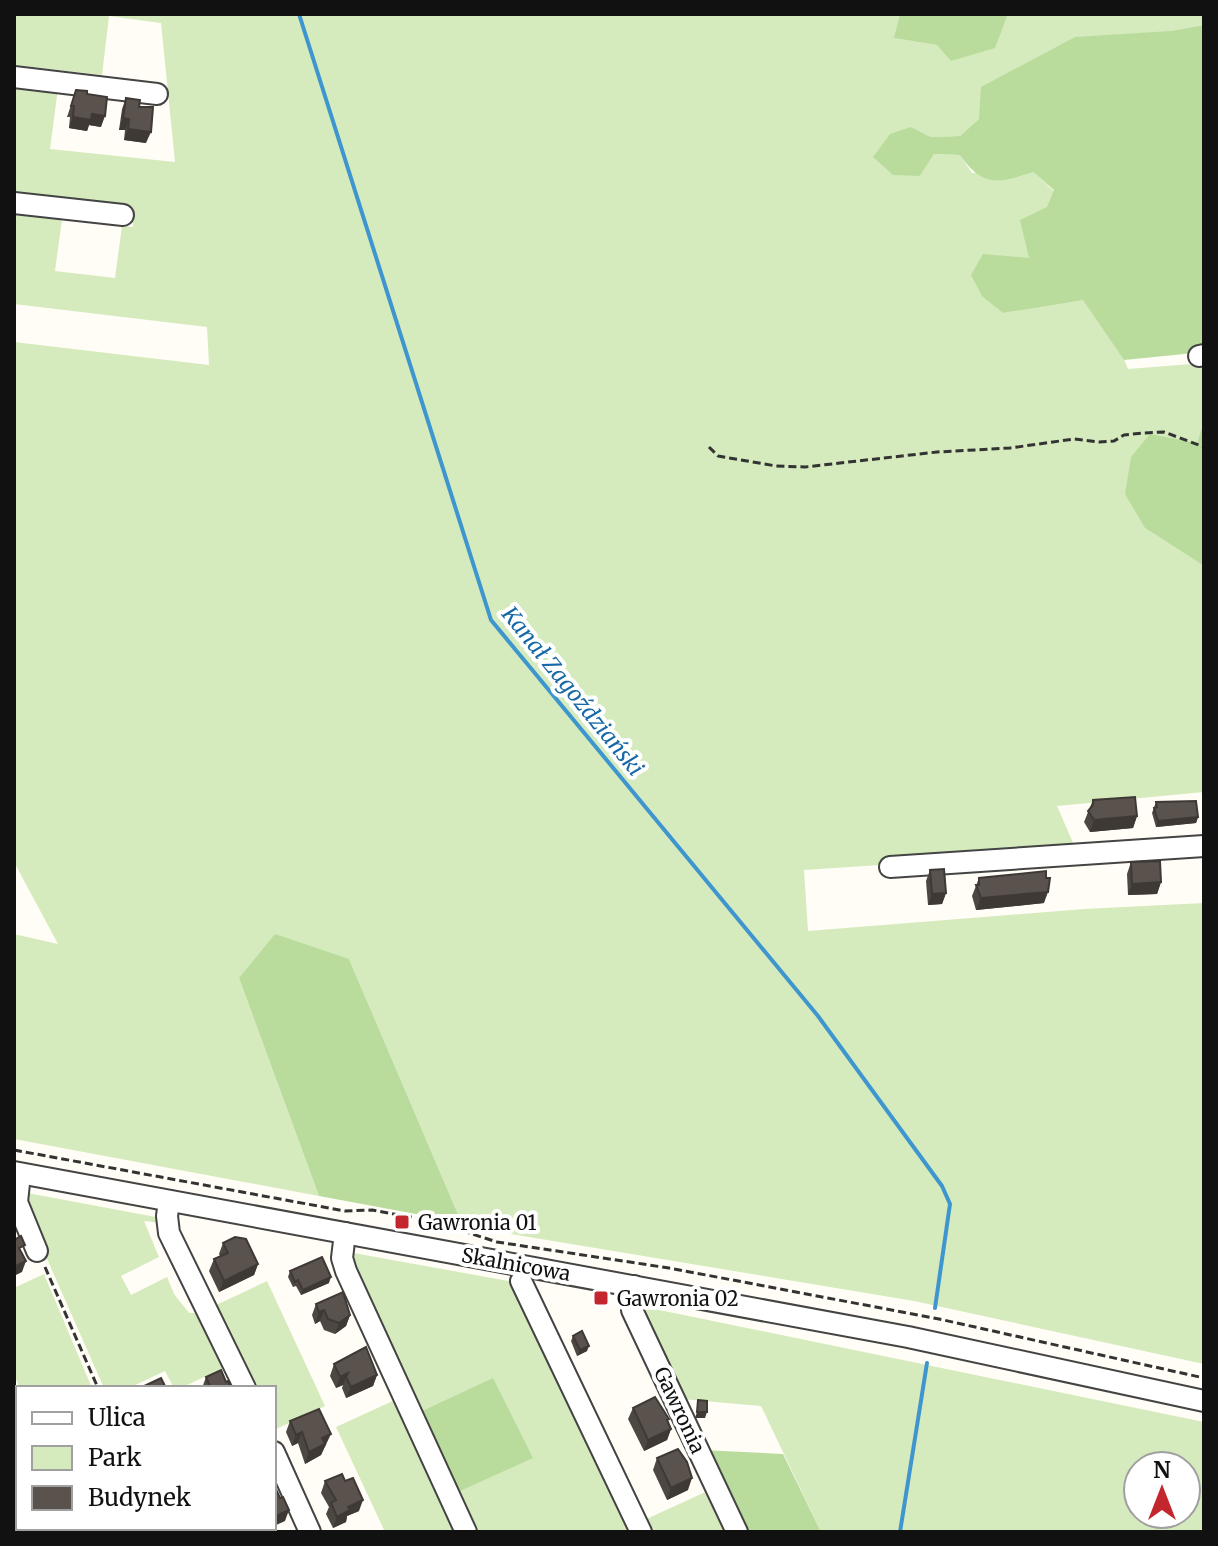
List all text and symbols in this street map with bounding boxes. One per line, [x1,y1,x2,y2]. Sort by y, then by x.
water label: Kanał Zagoździański [495,600,650,781]
place label: Gawronia 01 [418,1210,537,1235]
marker: Gawronia 01 [393,1213,411,1231]
street label: Skalnicowa [460,1242,573,1286]
place label: Gawronia 02 [617,1286,739,1311]
marker: Gawronia 02 [592,1289,610,1307]
street label: Gawronia [649,1363,711,1458]
legend [16,1386,276,1530]
text: Ulica [88,1402,146,1433]
text: Park [88,1442,142,1473]
north arrow [1122,1450,1202,1530]
text: N [1153,1456,1171,1484]
text: Budynek [88,1482,192,1513]

